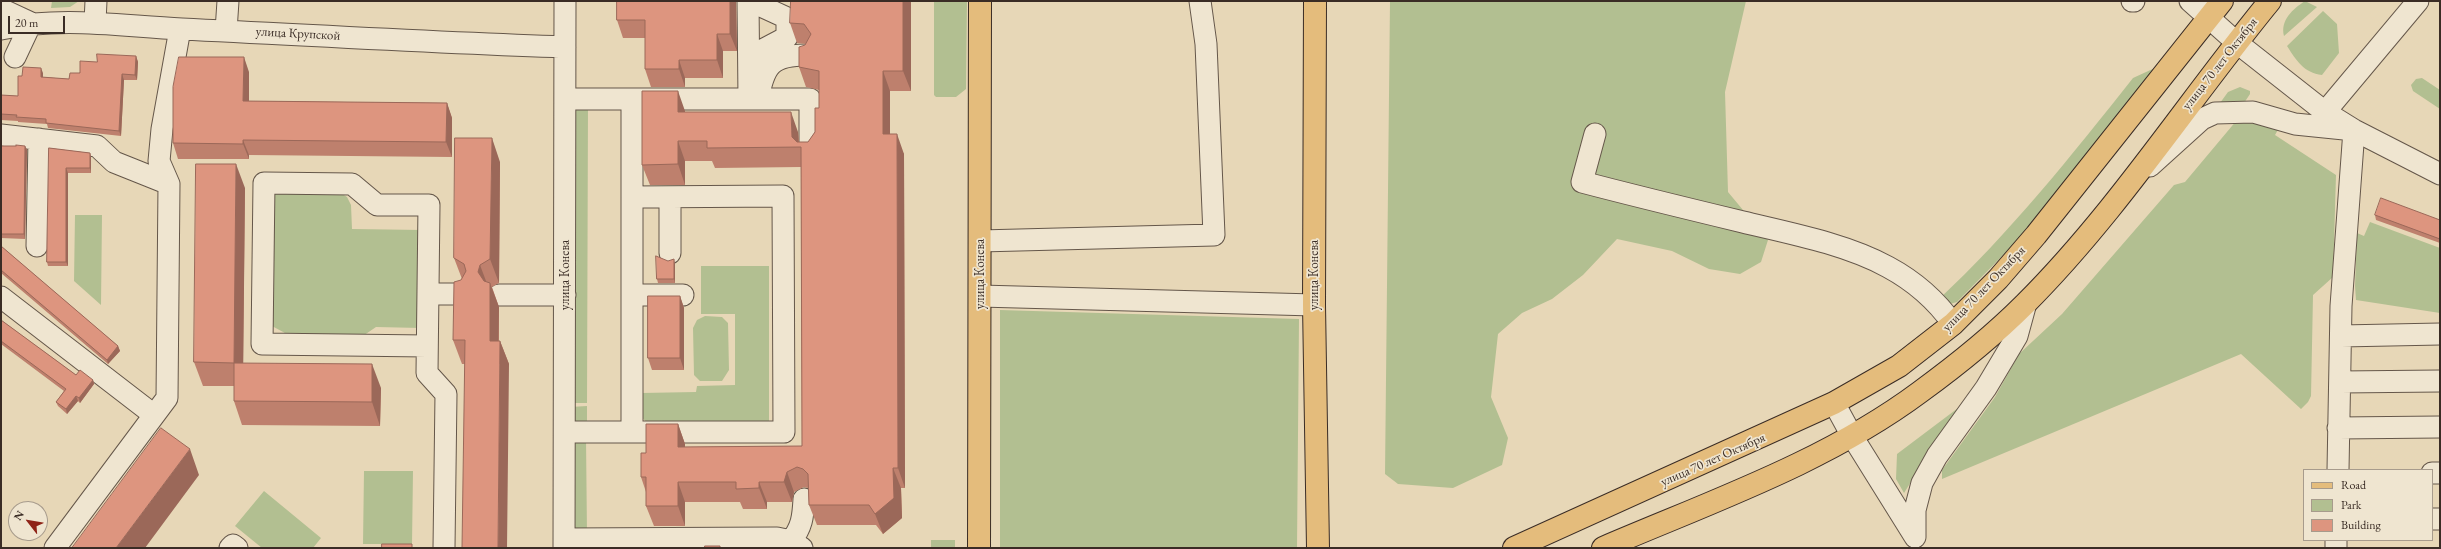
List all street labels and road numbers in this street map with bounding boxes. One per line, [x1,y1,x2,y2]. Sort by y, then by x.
street label: улица 70 лет Октября [2179,15,2261,113]
street label: улица Крупской [255,24,341,44]
street label: улица Конева [972,239,988,309]
street label: улица Конева [557,240,573,310]
street label: улица Конева [1306,240,1322,310]
street label: улица 70 лет Октября [1939,243,2029,335]
street label: улица 70 лет Октября [1658,430,1768,490]

